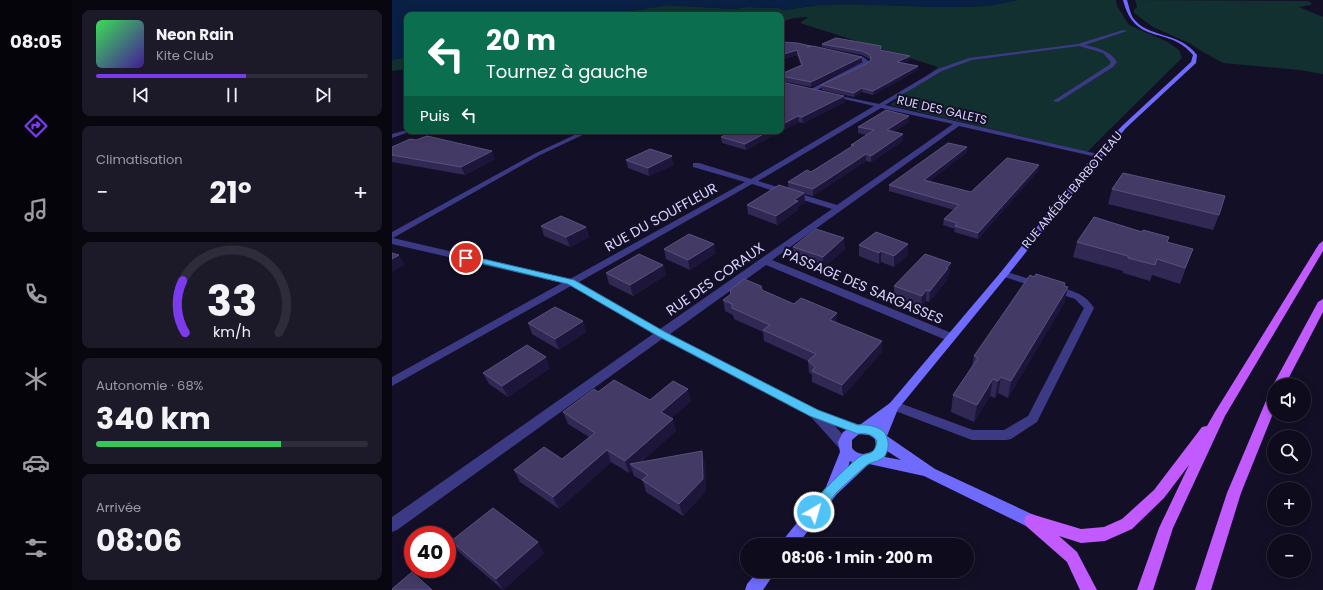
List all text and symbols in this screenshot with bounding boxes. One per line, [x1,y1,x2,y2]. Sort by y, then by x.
text: 20 m [486,21,556,60]
text: Neon Rain [156,24,234,45]
icon: left [420,28,472,80]
text: 08:05 [10,29,62,54]
text: Kite Club [156,46,214,65]
text: Tournez à gauche [486,59,648,84]
icon: previous [130,84,152,106]
icon: pause [221,84,243,106]
icon: next [312,84,334,106]
street label: RUE DES GALETS [895,91,989,128]
icon: left [458,104,480,126]
text: Puis [420,105,450,126]
icon: directions [22,112,50,140]
street label: RUE AMÉDÉE BARBOTTEAU [1017,127,1126,252]
text: Climatisation [96,150,183,169]
text: 21° [209,171,252,214]
text: − [96,177,108,208]
text: + [353,177,368,208]
street label: RUE DU SOUFFLEUR [601,178,721,256]
icon: music [22,196,50,224]
street label: RUE DES CORAUX [662,237,768,320]
pin [449,241,483,275]
street label: PASSAGE DES SARGASSES [780,243,946,329]
icon: arrive [455,247,477,269]
text: 33 [207,272,257,331]
icon: phone [22,280,50,308]
text: km/h [213,322,251,342]
icon: climate [22,365,50,393]
text: Autonomie · 68% [96,376,203,395]
map controls [1267,378,1311,578]
button: sound [1267,378,1311,422]
text: 340 km [96,397,211,440]
button: search [1267,430,1311,474]
icon: car [22,449,50,477]
button: + [1267,482,1311,526]
position arrow [793,491,835,533]
text: Arrivée [96,498,141,517]
text: 08:06 [96,519,182,562]
speed limit sign: 40 [404,526,456,578]
icon: filters [22,534,50,562]
button: − [1267,534,1311,578]
text: 08:06 · 1 min · 200 m [781,547,933,568]

